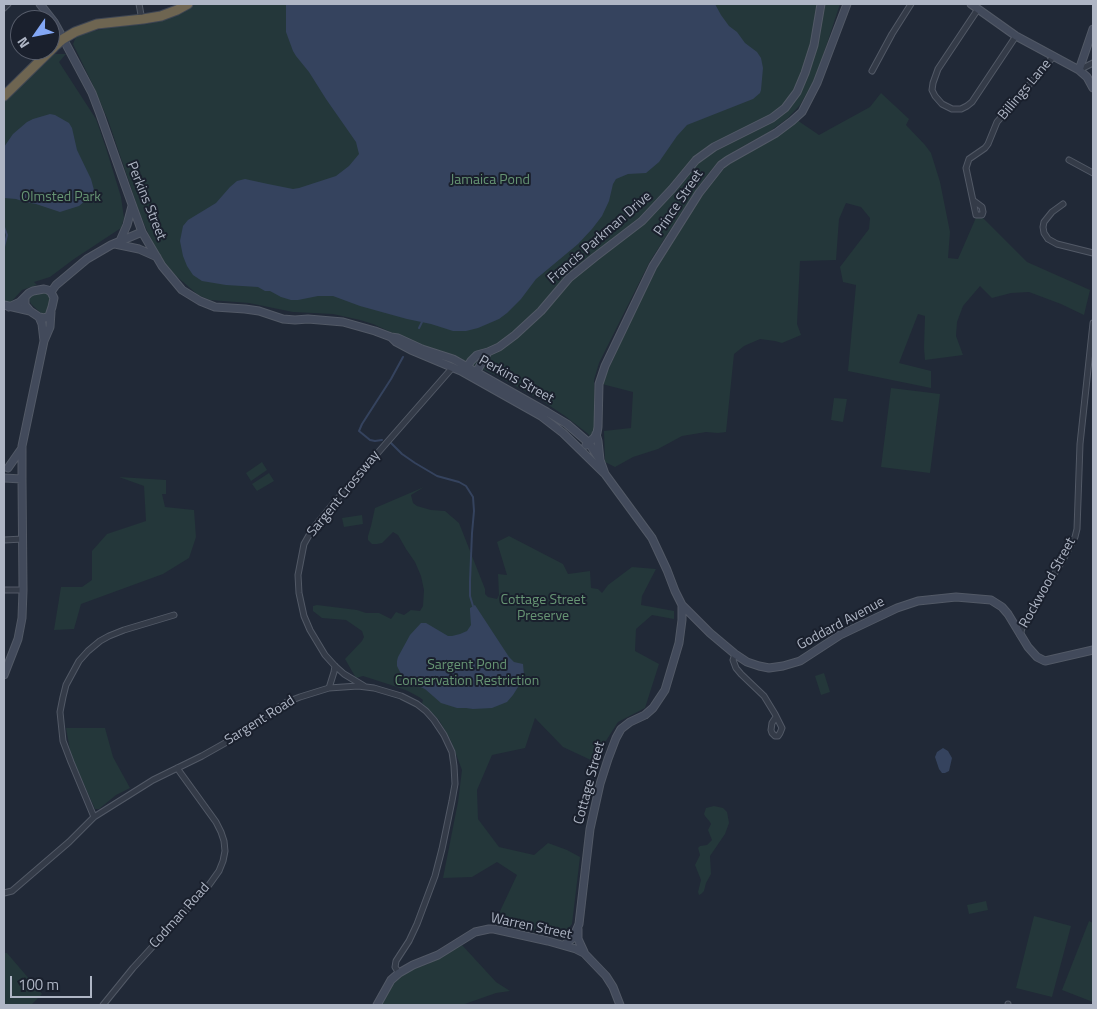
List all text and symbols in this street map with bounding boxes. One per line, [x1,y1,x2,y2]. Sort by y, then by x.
north arrow [10,10,60,60]
text: N [11,33,34,53]
street label: Billings Lane [995,56,1055,124]
street label: Perkins Street [123,159,169,243]
street label: Prince Street [651,167,707,239]
park label: Jamaica Pond [450,173,530,189]
street label: Francis Parkman Drive [545,188,655,288]
park label: Olmsted Park [21,190,101,206]
street label: Perkins Street [476,353,556,407]
street label: Sargent Crossway [304,448,384,540]
street label: Rockwood Street [1016,535,1080,631]
park label: Cottage Street Preserve [500,593,586,626]
street label: Goddard Avenue [794,594,888,654]
park label: Sargent Pond Conservation Restriction [395,658,539,690]
street label: Sargent Road [222,693,298,749]
street label: Cottage Street [571,740,609,826]
street label: Codman Road [146,880,214,952]
street label: Warren Street [489,910,573,944]
scale bar [12,966,95,998]
text: 100 m [18,973,59,996]

